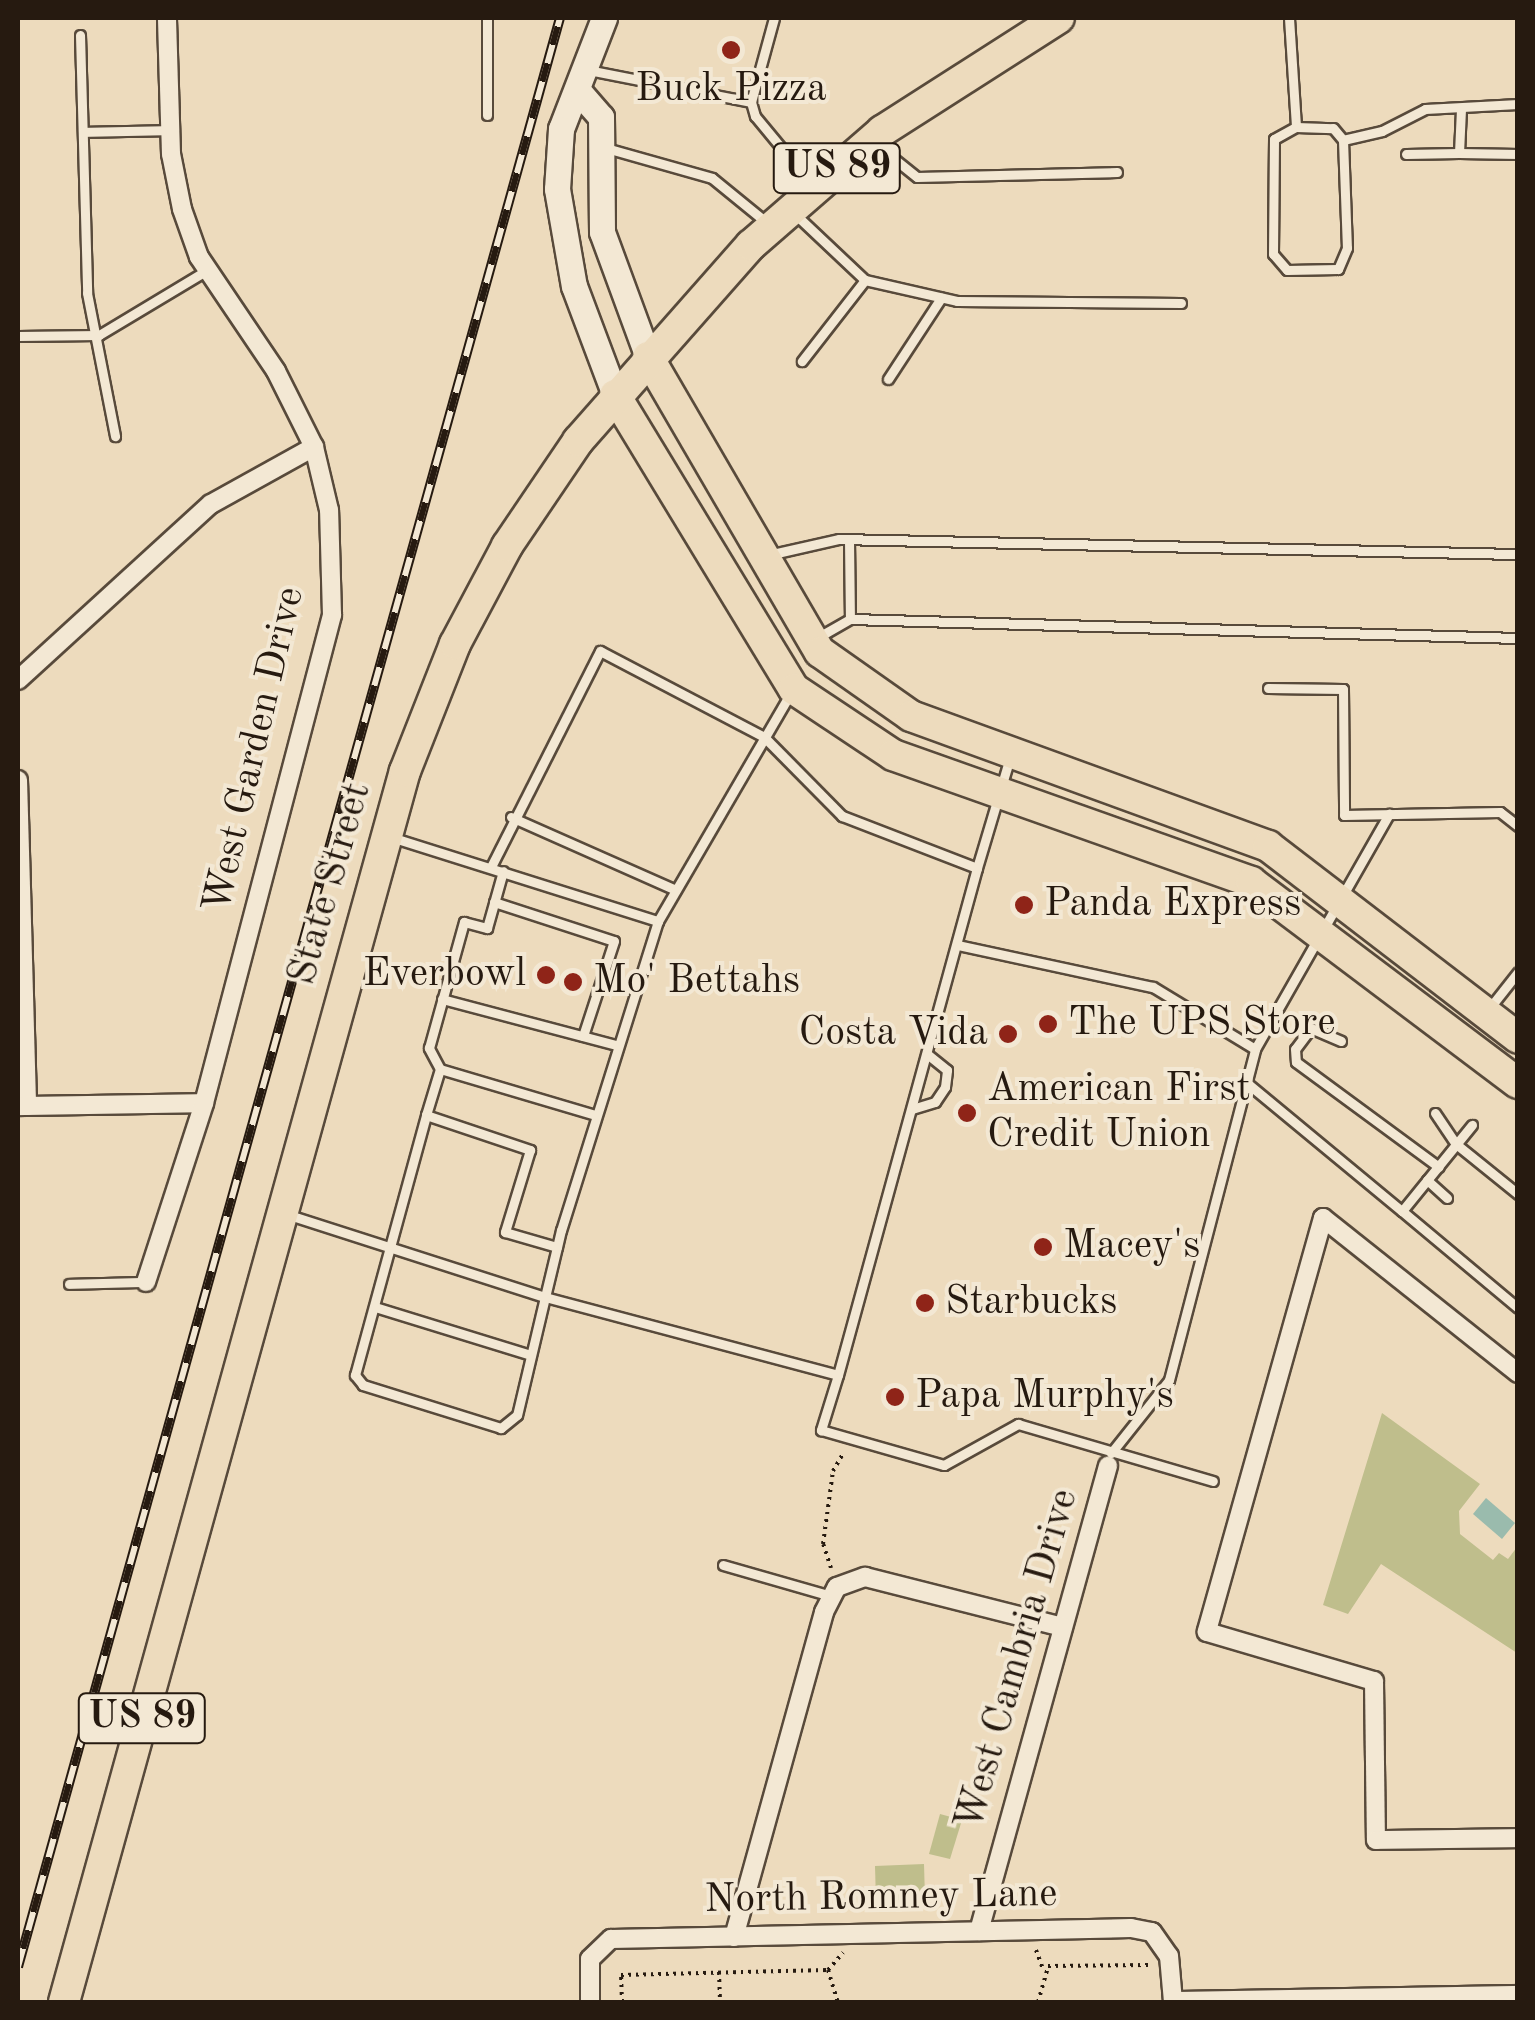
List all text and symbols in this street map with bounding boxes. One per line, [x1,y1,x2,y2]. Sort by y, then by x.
marker: Buck Pizza [720,39,742,61]
place label: Buck Pizza [635,66,827,114]
road number: US 89 [772,135,902,201]
street label: West Garden Drive [194,582,316,918]
street label: State Street [279,777,383,991]
place label: Panda Express [1044,881,1301,929]
marker: Panda Express [1013,894,1035,916]
place label: Everbowl [363,951,526,999]
place label: Mo' Bettahs [593,958,800,1006]
marker: Everbowl [535,964,557,986]
marker: Mo' Bettahs [562,971,584,993]
place label: The UPS Store [1068,1000,1336,1048]
place label: Costa Vida [798,1010,988,1058]
marker: The UPS Store [1037,1013,1059,1035]
marker: Costa Vida [997,1023,1019,1045]
place label: American First Credit Union [987,1066,1251,1160]
marker: American First Credit Union [956,1102,978,1124]
place label: Macey's [1063,1223,1200,1271]
marker: Macey's [1032,1236,1054,1258]
place label: Starbucks [945,1279,1117,1327]
marker: Starbucks [914,1292,936,1314]
place label: Papa Murphy's [915,1373,1174,1421]
marker: Papa Murphy's [884,1386,906,1408]
street label: West Cambria Drive [946,1484,1090,1836]
road number: US 89 [77,1685,207,1751]
street label: North Romney Lane [704,1871,1058,1925]

